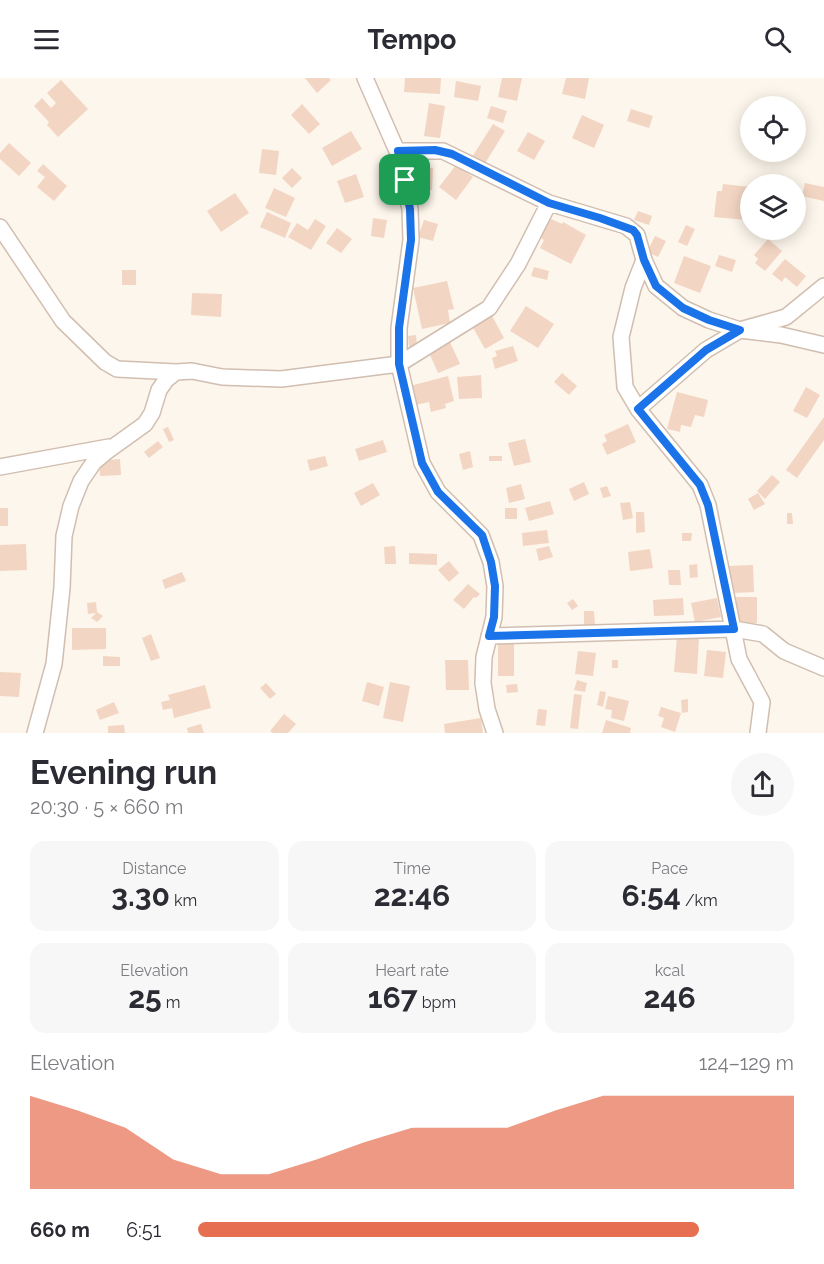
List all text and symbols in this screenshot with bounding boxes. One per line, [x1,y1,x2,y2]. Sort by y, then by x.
icon: menu [30,23,63,56]
icon: search [761,23,794,56]
text: Tempo [368,24,456,55]
map controls [740,96,806,240]
button: locate [740,96,806,162]
pin [379,154,430,205]
icon: arrive [388,163,421,196]
button: layers [740,174,806,240]
text: Evening run [30,753,217,792]
button: share [731,753,794,816]
text: 20:30 · 5 × 660 m [30,795,183,819]
text: Distance [122,859,186,878]
text: Time [393,859,431,878]
text: Pace [651,859,688,878]
text: 3.30 [111,878,170,913]
text: 22:46 [374,878,450,913]
text: 6:54 [622,878,681,913]
text: km [170,891,197,910]
text: /km [681,891,718,910]
text: Elevation [120,961,188,980]
text: Heart rate [375,961,449,980]
text: kcal [655,961,685,980]
text: 25 [128,980,162,1015]
text: 167 [368,980,418,1015]
text: 246 [644,980,696,1015]
text: m [162,993,181,1012]
text: bpm [418,993,456,1012]
text: Elevation [30,1051,115,1075]
text: 124–129 m [699,1051,794,1075]
text: 660 m [30,1218,90,1242]
text: 6:51 [126,1218,161,1242]

